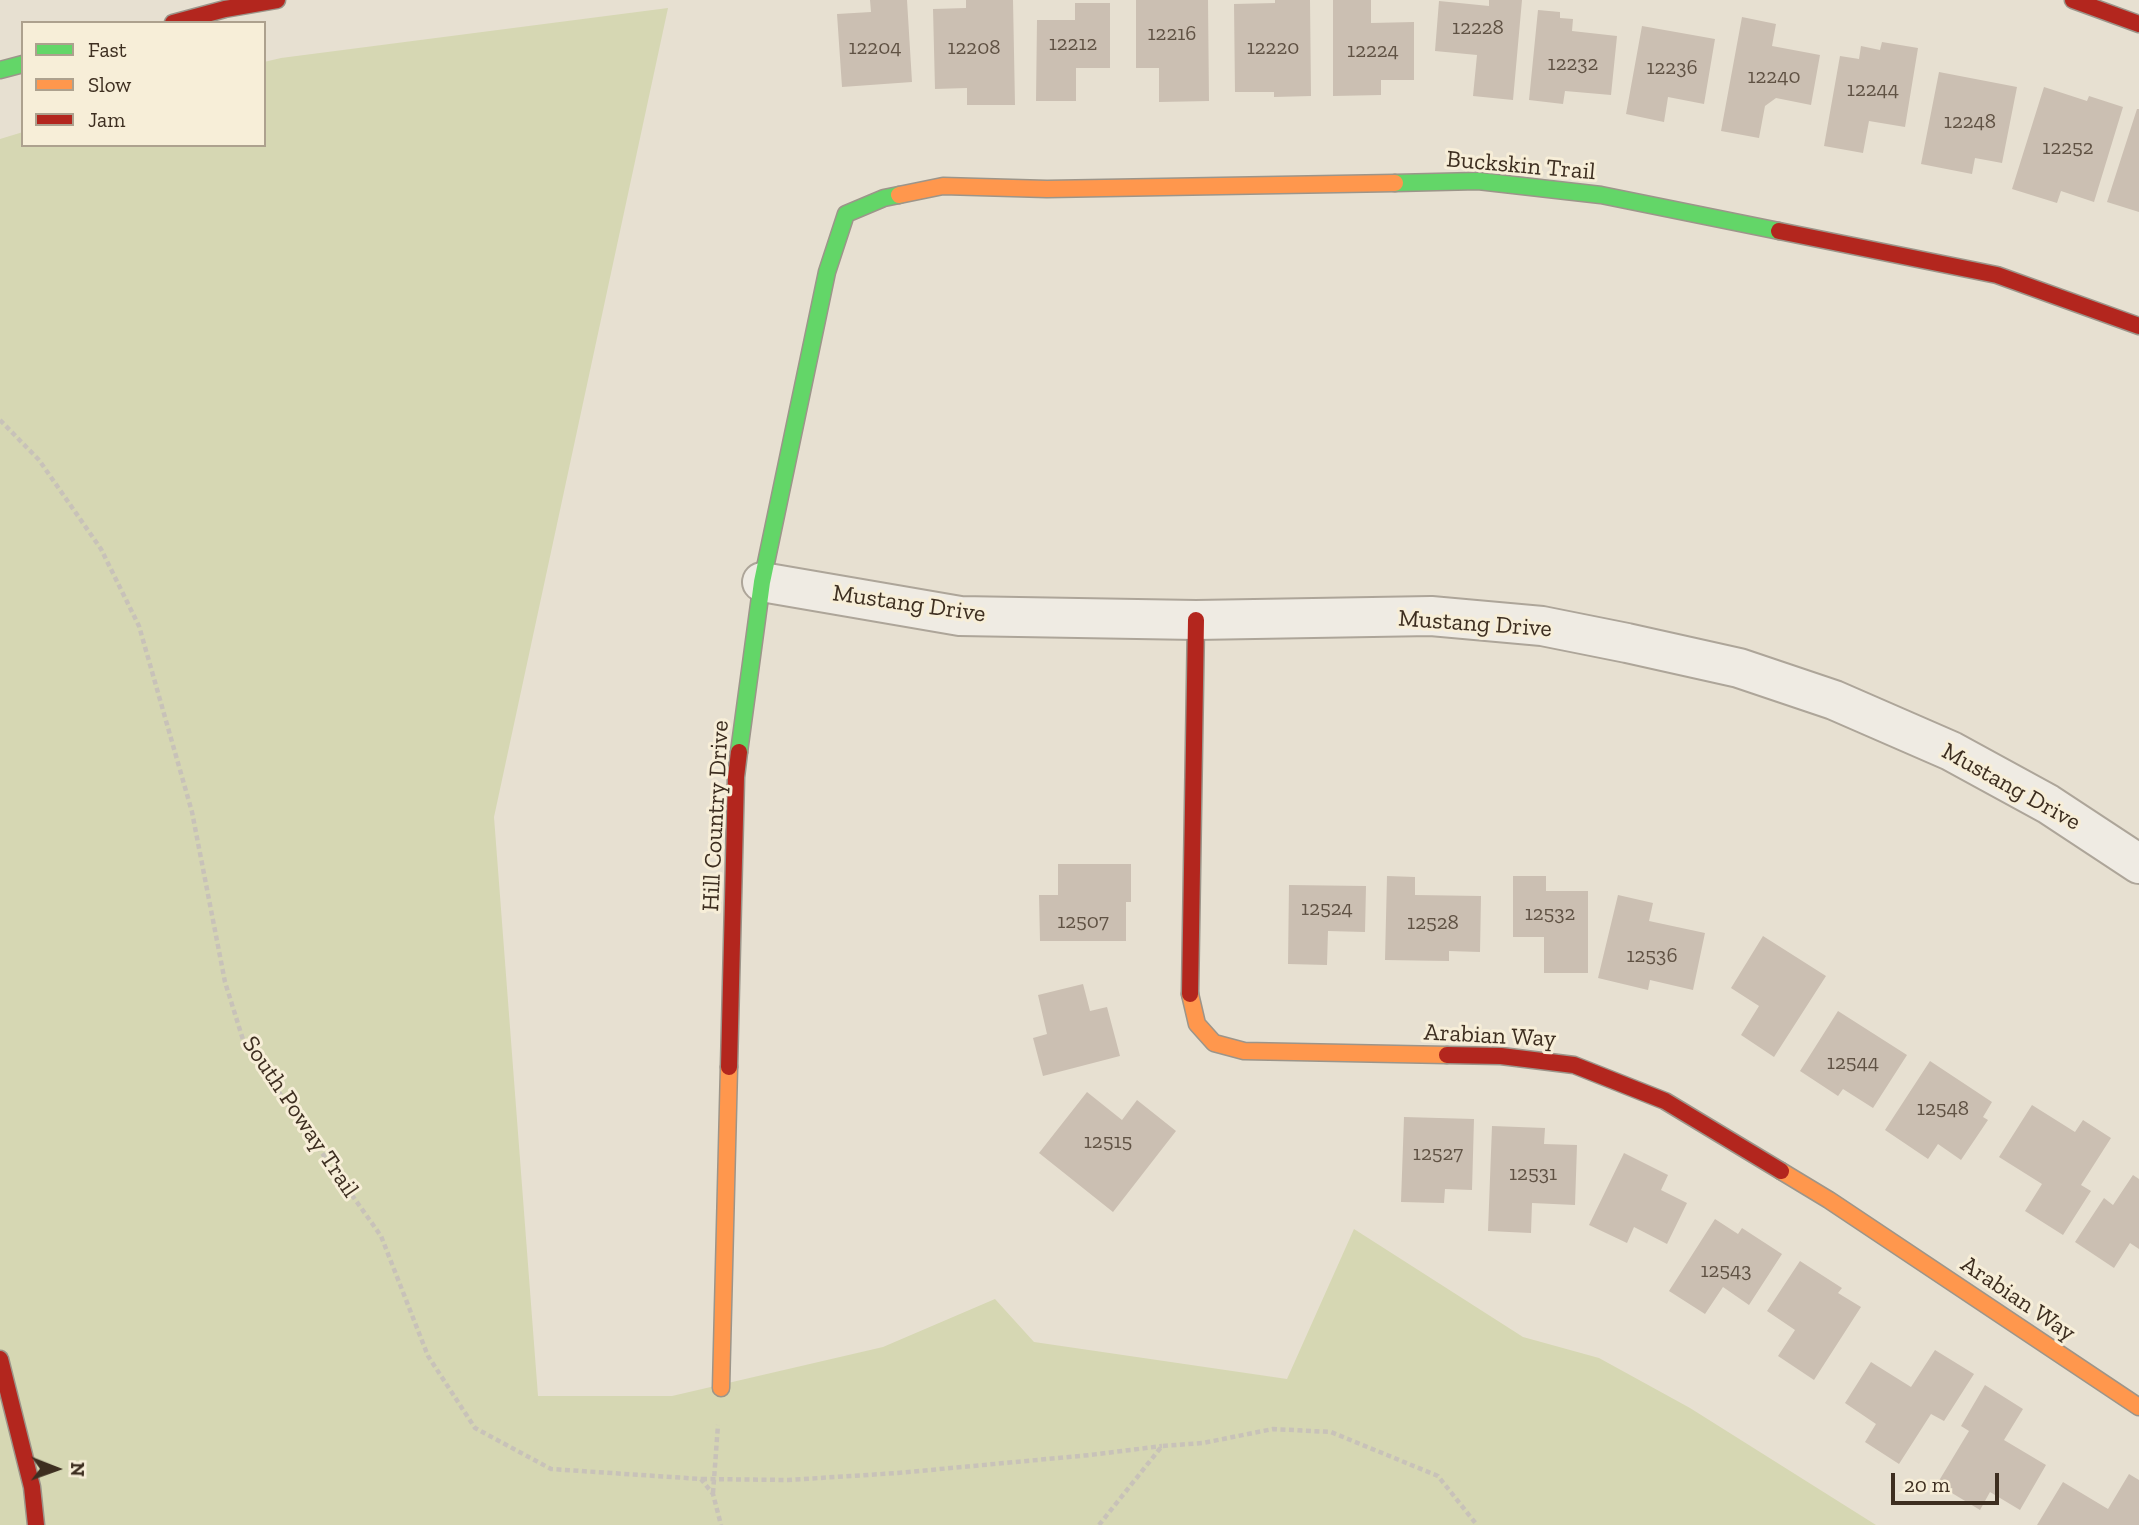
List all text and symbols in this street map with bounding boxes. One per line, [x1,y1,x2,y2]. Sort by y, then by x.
house number: 12228 [1452,15,1504,41]
legend [21,21,266,147]
house number: 12216 [1148,21,1196,47]
house number: 12212 [1049,31,1097,57]
house number: 12204 [848,35,902,61]
house number: 12208 [947,35,1001,61]
house number: 12220 [1247,35,1299,61]
text: Fast [88,37,127,62]
house number: 12224 [1347,38,1399,64]
house number: 12232 [1548,51,1598,77]
house number: 12236 [1646,55,1698,81]
house number: 12240 [1747,64,1801,90]
text: Slow [88,72,131,97]
house number: 12244 [1847,77,1899,103]
text: Jam [88,107,125,132]
house number: 12248 [1944,109,1996,135]
house number: 12252 [2042,135,2094,161]
street label: Buckskin Trail [1445,145,1597,187]
street label: Mustang Drive [831,579,987,629]
street label: Mustang Drive [1397,604,1553,644]
street label: Hill Country Drive [697,720,735,912]
street label: Mustang Drive [1937,737,2085,837]
house number: 12524 [1301,896,1353,922]
house number: 12532 [1525,901,1575,927]
house number: 12507 [1057,909,1109,935]
house number: 12528 [1407,910,1459,936]
house number: 12536 [1626,943,1678,969]
street label: Arabian Way [1423,1018,1557,1054]
street label: South Poway Trail [235,1031,365,1203]
house number: 12544 [1827,1050,1879,1076]
house number: 12548 [1917,1096,1969,1122]
house number: 12515 [1084,1129,1132,1155]
house number: 12527 [1413,1141,1463,1167]
house number: 12531 [1509,1161,1557,1187]
street label: Arabian Way [1955,1250,2081,1348]
house number: 12543 [1700,1258,1752,1284]
north arrow [21,1434,91,1504]
scale bar [1894,1458,2002,1502]
text: N [66,1462,89,1477]
text: 20 m [1904,1472,1950,1497]

